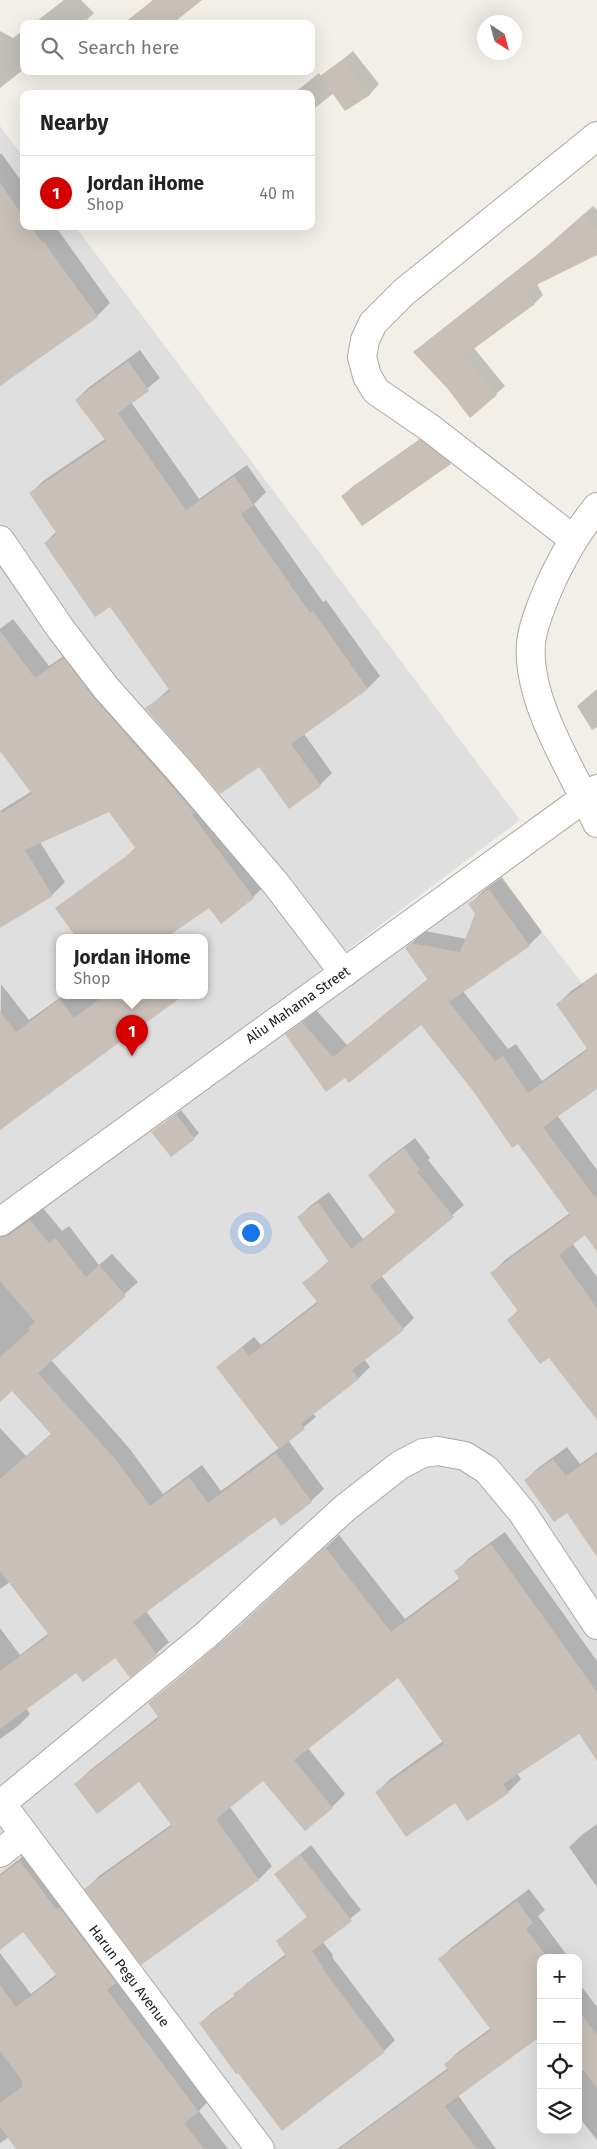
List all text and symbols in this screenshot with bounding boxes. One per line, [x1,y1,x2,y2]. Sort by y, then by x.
north arrow [477,15,522,60]
search box [20,20,315,75]
icon: search [38,34,66,62]
text: Search here [78,36,179,59]
text: Nearby [40,110,108,136]
text: Jordan iHome [87,172,204,195]
text: 1 [52,184,60,203]
text: 40 m [260,184,295,203]
text: Shop [87,195,124,214]
popup [56,934,208,999]
text: Jordan iHome [73,946,191,969]
street label: Aliu Mahama Street [243,962,354,1047]
text: Shop [73,969,110,988]
pin: 1 [116,1015,148,1056]
your location [238,1220,264,1246]
street label: Harun Pegu Avenue [85,1922,173,2030]
map controls [537,1954,582,2134]
button: + [537,1954,582,1999]
button: − [537,1999,582,2044]
button: locate [537,2044,582,2089]
button: layers [537,2089,582,2134]

